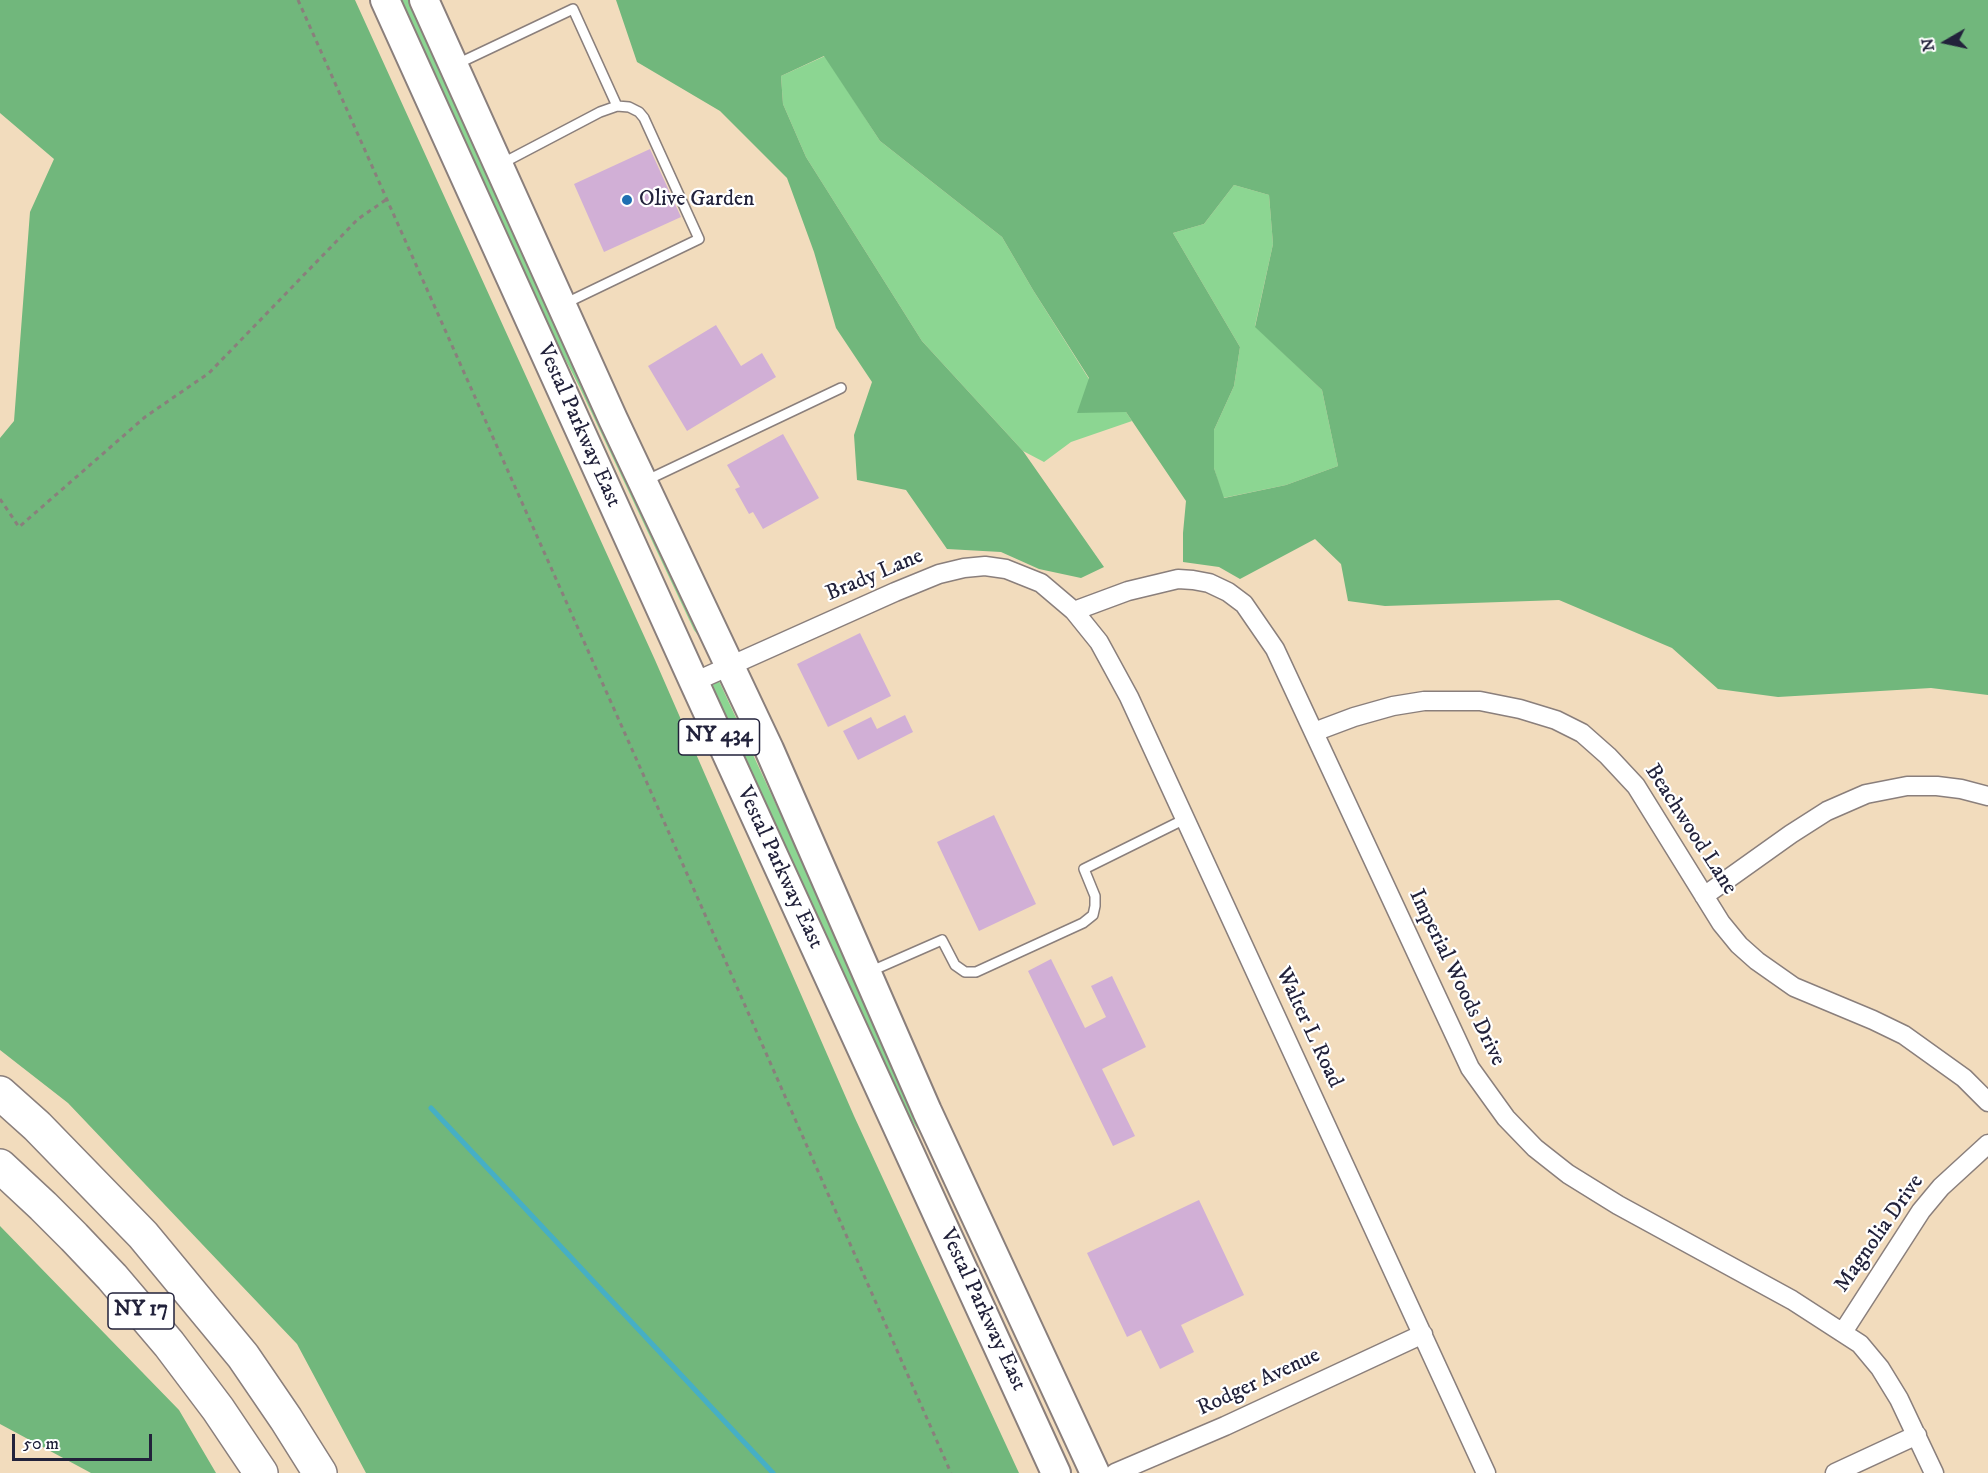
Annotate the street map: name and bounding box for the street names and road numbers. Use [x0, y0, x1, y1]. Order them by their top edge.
street label: Vestal Parkway East [530, 340, 626, 512]
street label: Brady Lane [822, 544, 928, 608]
road number: NY 434 [678, 719, 760, 755]
street label: Beachwood Lane [1638, 760, 1742, 900]
street label: Vestal Parkway East [730, 783, 828, 953]
street label: Imperial Woods Drive [1402, 886, 1510, 1070]
street label: Walter L Road [1269, 964, 1347, 1092]
street label: Magnolia Drive [1830, 1170, 1930, 1298]
street label: Vestal Parkway East [933, 1225, 1031, 1395]
road number: NY 17 [108, 1293, 174, 1329]
street label: Rodger Avenue [1193, 1343, 1325, 1423]

